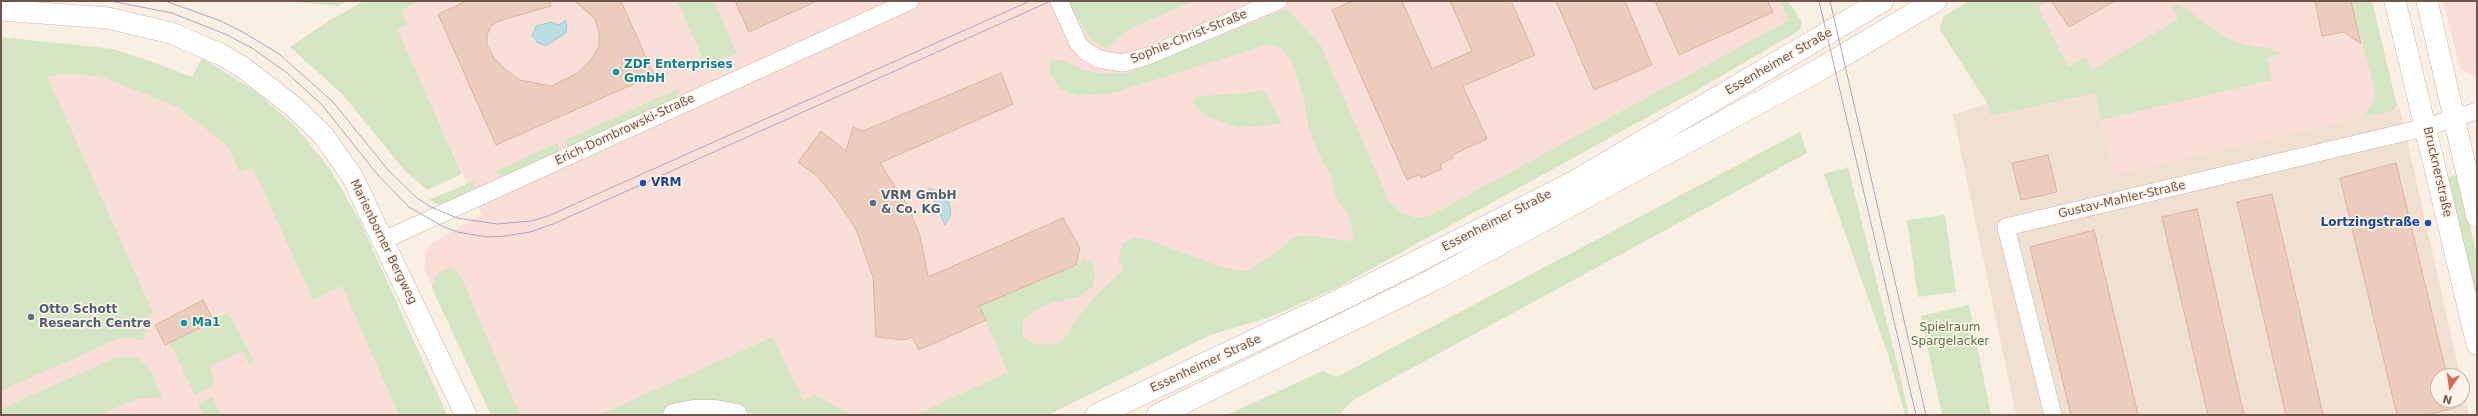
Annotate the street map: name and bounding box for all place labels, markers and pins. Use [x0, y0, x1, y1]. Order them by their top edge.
place label: ZDF Enterprises GmbH [624, 58, 733, 86]
marker: ZDF Enterprises GmbH [611, 67, 621, 77]
place label: VRM [651, 176, 681, 190]
marker: VRM [638, 178, 648, 188]
place label: VRM GmbH & Co. KG [881, 189, 957, 217]
marker: VRM GmbH & Co. KG [868, 198, 878, 208]
place label: Lortzingstraße [2321, 216, 2420, 230]
marker: Lortzingstraße [2423, 218, 2433, 228]
place label: Otto Schott Research Centre [39, 303, 151, 331]
marker: Otto Schott Research Centre [26, 312, 36, 322]
place label: Ma1 [192, 316, 220, 330]
marker: Ma1 [179, 318, 189, 328]

